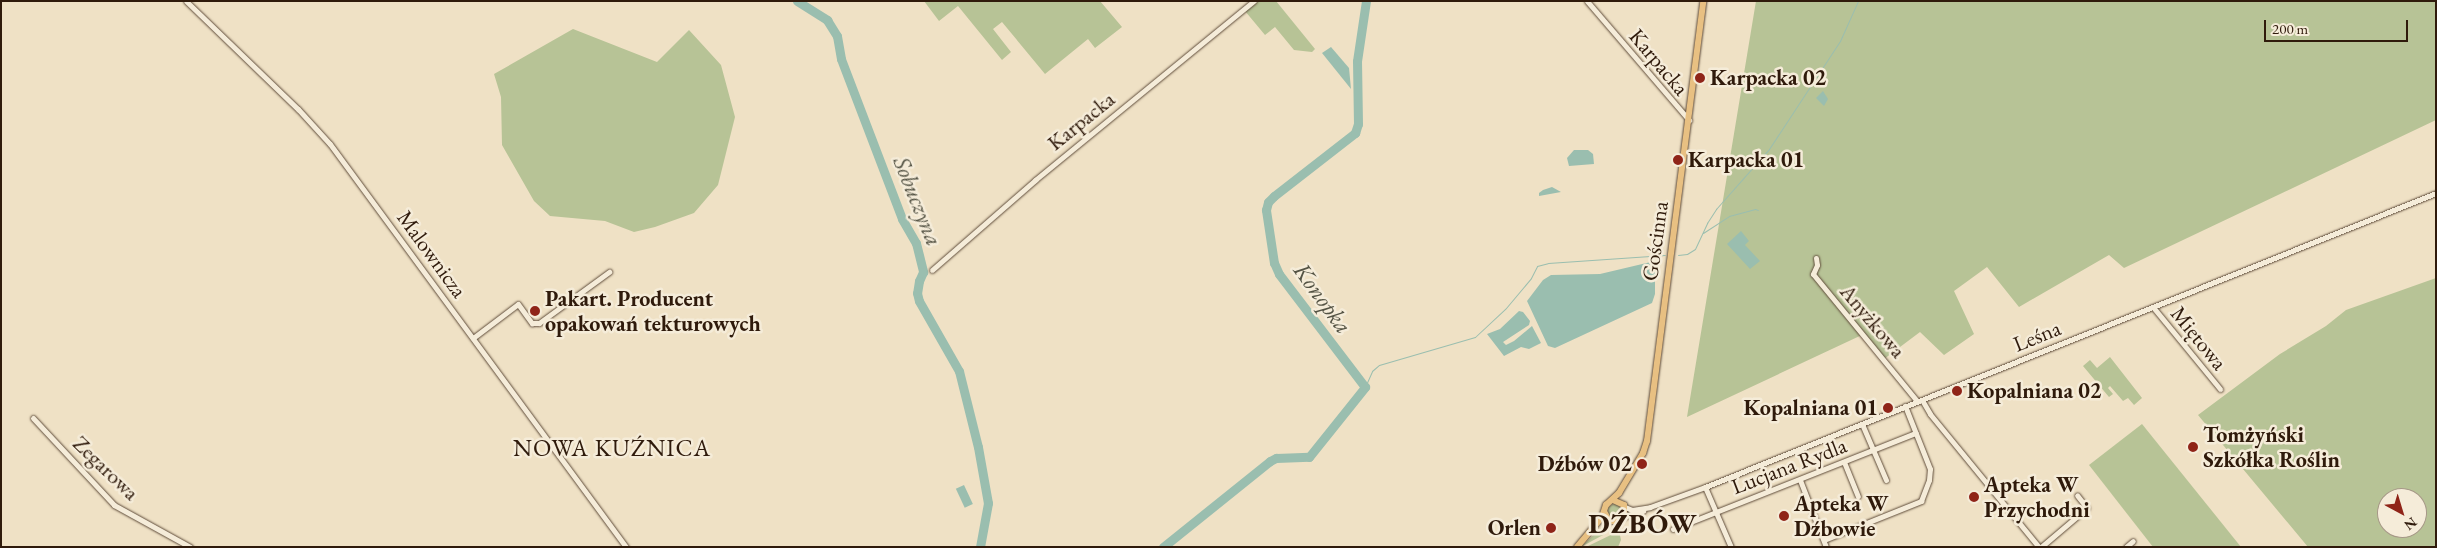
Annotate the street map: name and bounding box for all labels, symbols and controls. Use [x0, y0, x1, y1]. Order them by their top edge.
scale bar [2267, 10, 2411, 42]
text: 200 m [2272, 19, 2308, 38]
street label: Karpacka [1624, 23, 1694, 101]
place label: Karpacka 02 [1710, 65, 1826, 91]
marker: Karpacka 02 [1694, 72, 1706, 84]
street label: Karpacka [1042, 86, 1120, 156]
place label: Karpacka 01 [1688, 147, 1804, 173]
water label: Sobuczyna [887, 152, 949, 250]
marker: Karpacka 01 [1672, 154, 1684, 166]
street label: Gościnna [1636, 199, 1674, 283]
street label: Malownicza [391, 205, 473, 303]
water label: Konopka [1288, 257, 1358, 339]
street label: Anyżkowa [1835, 279, 1911, 363]
place label: Pakart. Producent opakowań tekturowych [545, 285, 761, 336]
street label: Miętowa [2165, 301, 2233, 375]
marker: Pakart. Producent opakowań tekturowych [529, 305, 541, 317]
street label: Leśna [2009, 315, 2065, 357]
place label: Kopalniana 02 [1967, 378, 2102, 404]
marker: Kopalniana 02 [1951, 385, 1963, 397]
place label: Kopalniana 01 [1743, 395, 1878, 421]
marker: Kopalniana 01 [1882, 402, 1894, 414]
place label: Tomżyński Szkółka Roślin [2203, 421, 2340, 472]
street label: Zegarowa [67, 430, 145, 506]
street label: Lucjana Rydla [1728, 432, 1850, 500]
district label: NOWA KUŹNICA [511, 434, 713, 462]
marker: Tomżyński Szkółka Roślin [2187, 441, 2199, 453]
place label: Dźbów 02 [1538, 451, 1632, 477]
marker: Dźbów 02 [1636, 458, 1648, 470]
place label: Apteka W Przychodni [1984, 471, 2090, 522]
north arrow [2377, 488, 2427, 538]
place label: Apteka W Dźbowie [1794, 490, 1889, 542]
marker: Apteka W Przychodni [1968, 491, 1980, 503]
district label: DŹBÓW [1588, 506, 1698, 540]
marker: Apteka W Dźbowie [1778, 510, 1790, 522]
text: N [2401, 513, 2421, 534]
place label: Orlen [1488, 515, 1541, 541]
marker: Orlen [1545, 522, 1557, 534]

